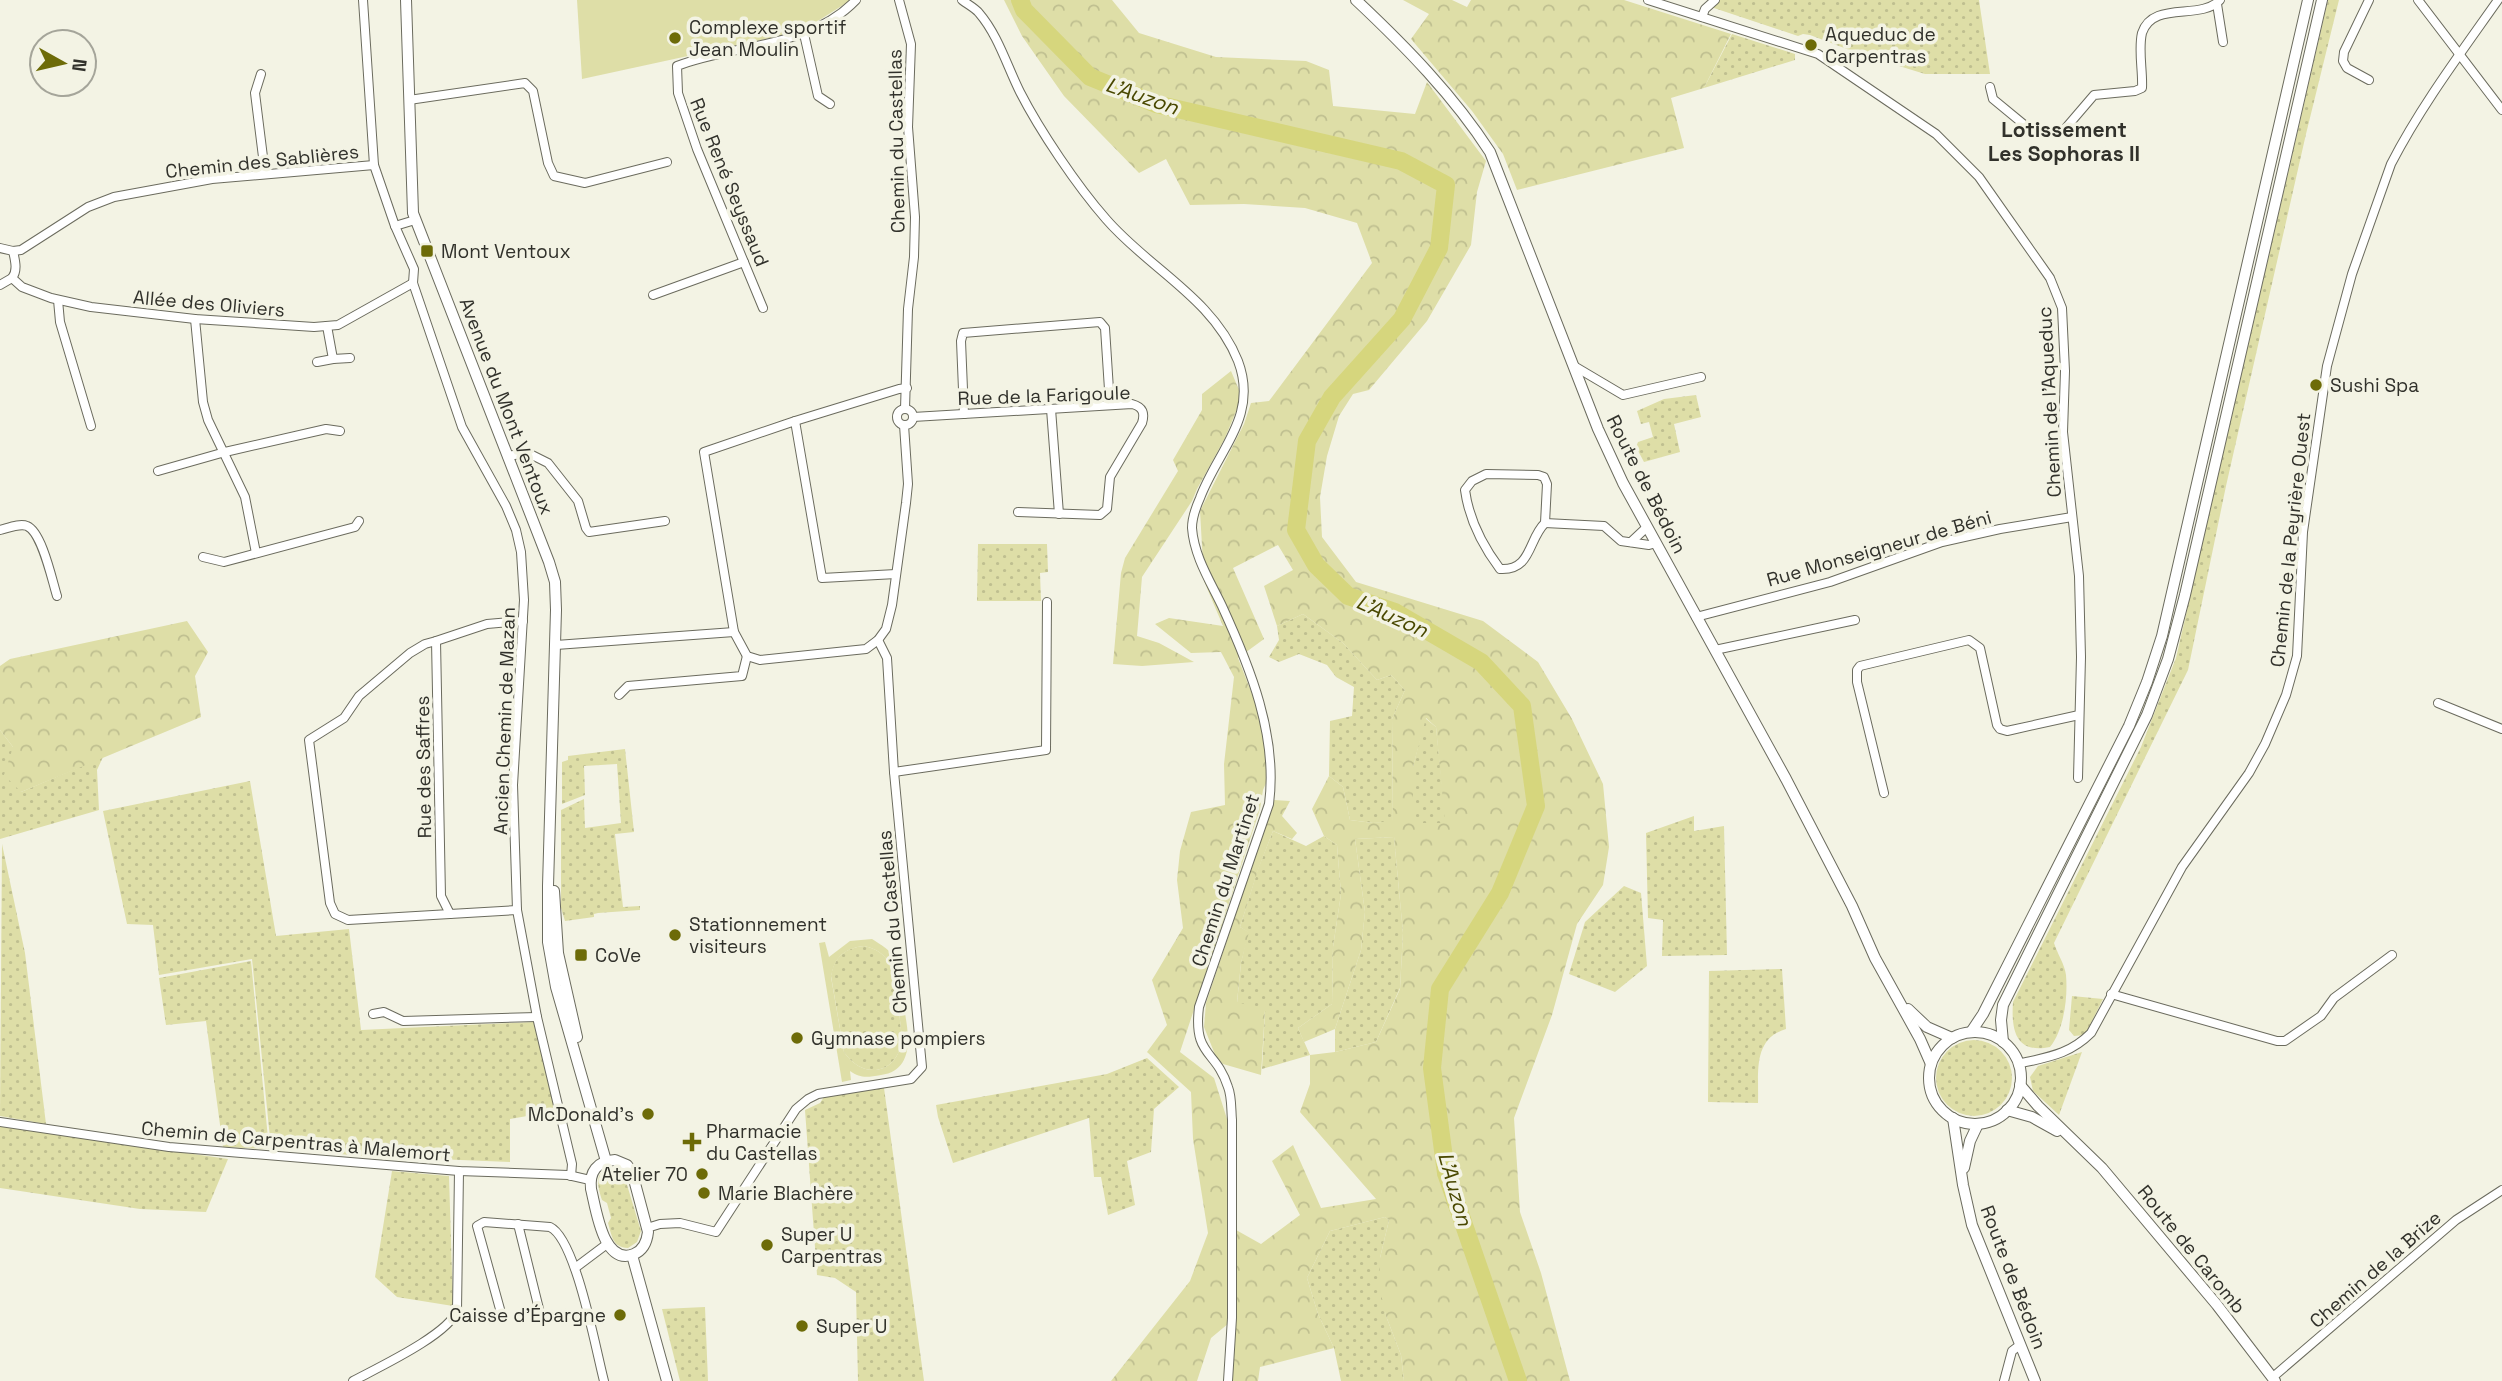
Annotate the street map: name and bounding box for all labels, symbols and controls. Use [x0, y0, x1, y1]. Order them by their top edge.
place label: Complexe sportif Jean Moulin [689, 15, 847, 62]
place label: Aqueduc de Carpentras [1825, 22, 1936, 69]
north arrow [28, 28, 98, 98]
marker: Complexe sportif Jean Moulin [667, 30, 683, 46]
marker: Aqueduc de Carpentras [1803, 37, 1819, 53]
street label: Chemin du Castellas [882, 49, 911, 233]
text: N [66, 57, 93, 73]
water label: L'Auzon [1102, 71, 1183, 121]
street label: Rue René Seyssaud [684, 94, 775, 270]
district label: Lotissement Les Sophoras II [1988, 116, 2140, 167]
street label: Chemin des Sablières [164, 139, 360, 184]
place label: Mont Ventoux [441, 239, 571, 264]
marker: Mont Ventoux [419, 243, 435, 259]
street label: Allée des Oliviers [132, 284, 286, 323]
street label: Avenue du Mont Ventoux [454, 294, 559, 518]
street label: Chemin de l'Aqueduc [2032, 306, 2067, 498]
place label: Sushi Spa [2330, 373, 2419, 398]
marker: Sushi Spa [2308, 377, 2324, 393]
street label: Rue de la Farigoule [957, 380, 1131, 411]
street label: Route de Bédoin [1601, 411, 1692, 558]
street label: Chemin de la Peyrière Ouest [2265, 412, 2316, 668]
street label: Rue Monseigneur de Béni [1764, 504, 1994, 593]
water label: L'Auzon [1352, 588, 1433, 644]
street label: Ancien Chemin de Mazan [488, 607, 521, 835]
street label: Rue des Saffres [410, 695, 437, 839]
street label: Chemin du Martinet [1186, 790, 1265, 970]
street label: Chemin du Castellas [872, 829, 913, 1015]
place label: Stationnement visiteurs [689, 912, 827, 959]
marker: Stationnement visiteurs [667, 927, 683, 943]
place label: CoVe [595, 943, 641, 968]
marker: CoVe [573, 947, 589, 963]
place label: Gymnase pompiers [811, 1026, 986, 1051]
marker: Gymnase pompiers [789, 1030, 805, 1046]
place label: McDonald's [528, 1102, 634, 1127]
marker: McDonald's [640, 1106, 656, 1122]
street label: Chemin de Carpentras à Malemort [140, 1116, 452, 1167]
place label: Pharmacie du Castellas [706, 1119, 817, 1166]
marker: Pharmacie du Castellas [684, 1134, 700, 1150]
water label: L'Auzon [1432, 1149, 1479, 1230]
place label: Atelier 70 [601, 1162, 688, 1187]
marker: Atelier 70 [694, 1166, 710, 1182]
street label: Route de Caromb [2132, 1180, 2251, 1319]
place label: Marie Blachère [718, 1181, 854, 1206]
marker: Marie Blachère [696, 1185, 712, 1201]
street label: Route de Bédoin [1975, 1202, 2053, 1353]
street label: Chemin de la Brize [2304, 1205, 2446, 1333]
place label: Super U Carpentras [781, 1222, 883, 1269]
marker: Super U Carpentras [759, 1237, 775, 1253]
place label: Caisse d'Épargne [449, 1303, 606, 1328]
marker: Caisse d'Épargne [612, 1307, 628, 1323]
place label: Super U [816, 1314, 887, 1339]
marker: Super U [794, 1318, 810, 1334]

